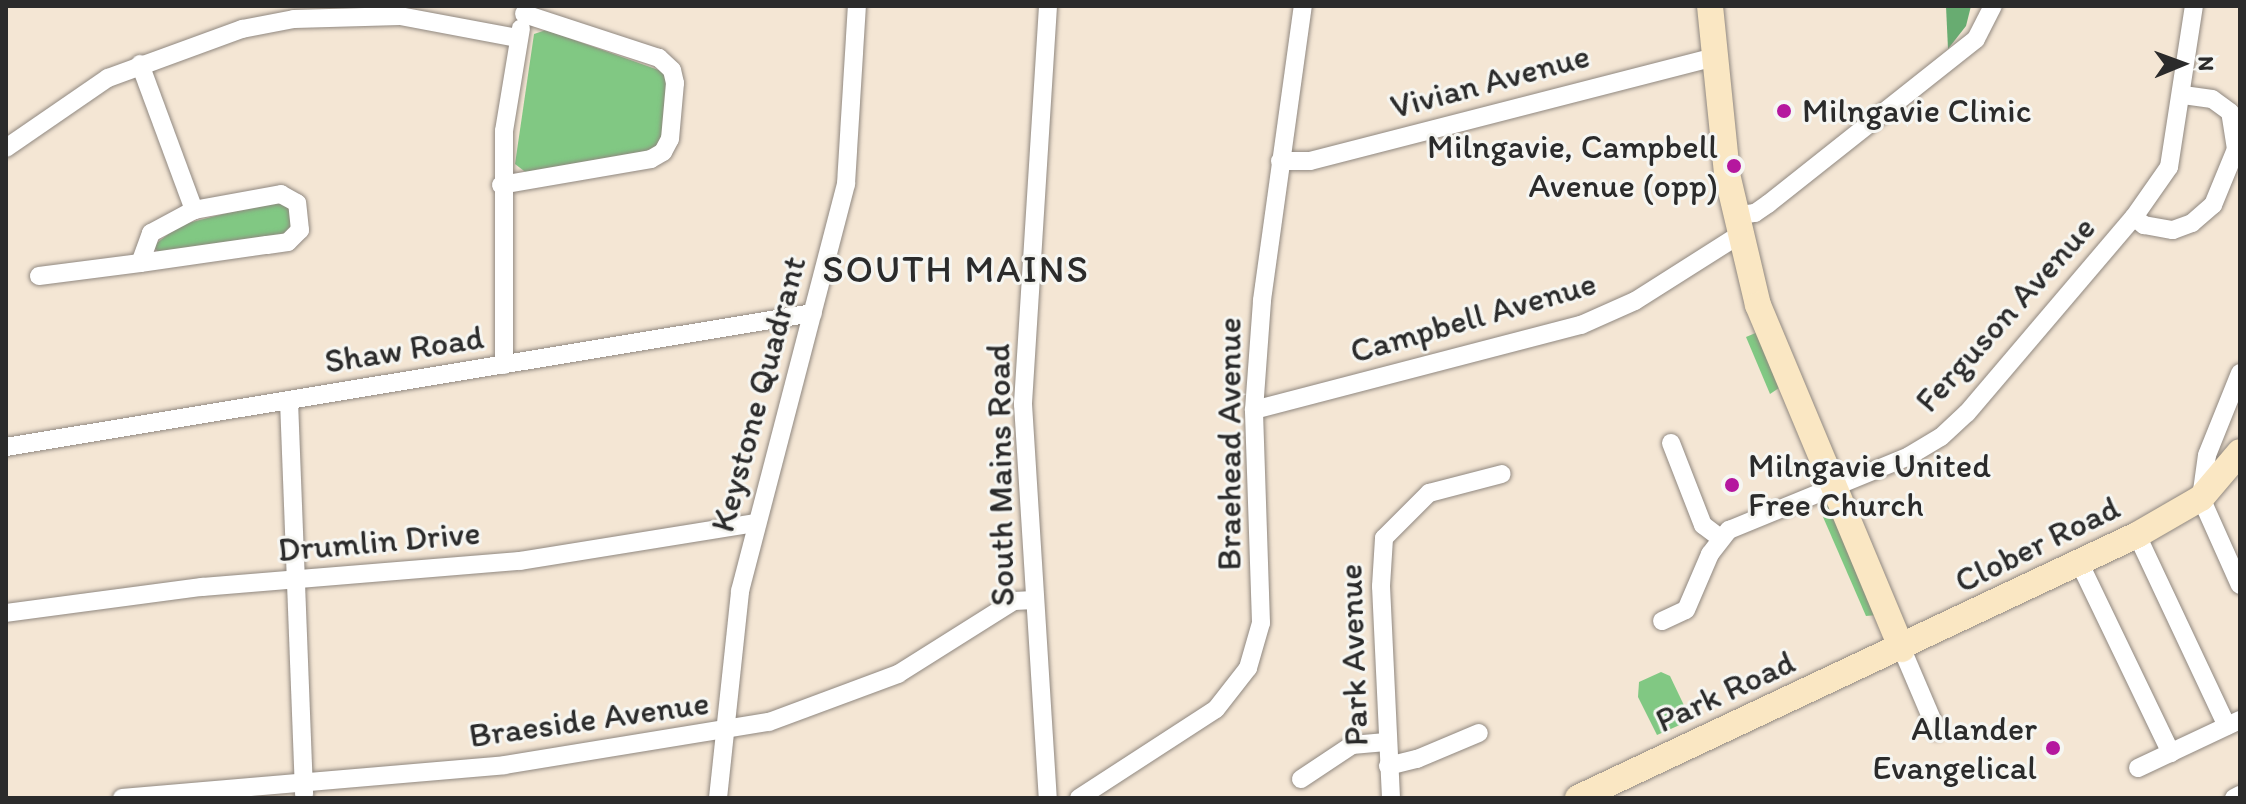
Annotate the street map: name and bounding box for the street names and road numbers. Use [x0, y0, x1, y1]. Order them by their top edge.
street label: Vivian Avenue [1387, 35, 1593, 127]
street label: Ferguson Avenue [1907, 208, 2103, 420]
street label: Keystone Quadrant [702, 252, 814, 536]
street label: Campbell Avenue [1346, 263, 1600, 371]
street label: Shaw Road [322, 316, 486, 382]
street label: Braehead Avenue [1209, 317, 1249, 571]
street label: South Mains Road [977, 344, 1023, 606]
street label: Clober Road [1948, 487, 2126, 601]
street label: Drumlin Drive [276, 512, 482, 570]
street label: Park Avenue [1329, 564, 1377, 746]
street label: Park Road [1649, 641, 1801, 741]
street label: Braeside Avenue [466, 682, 712, 756]

